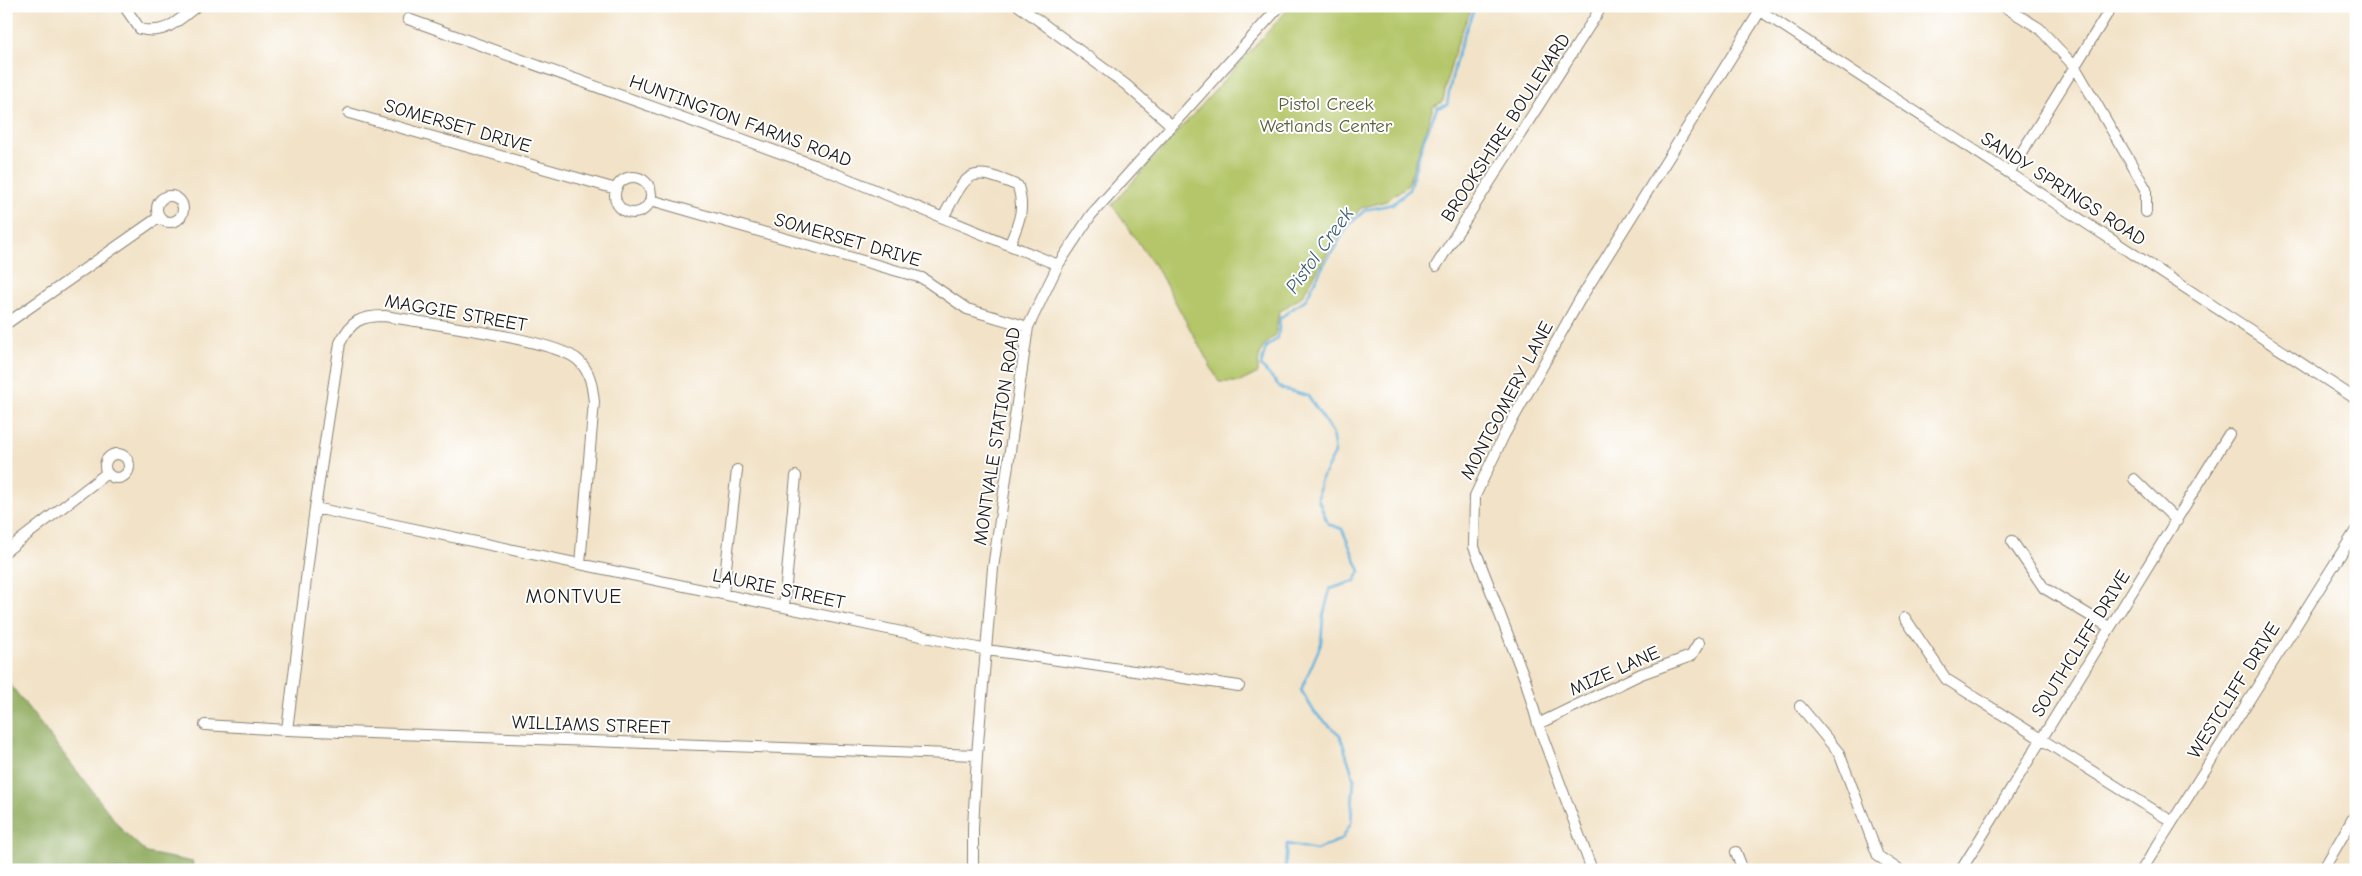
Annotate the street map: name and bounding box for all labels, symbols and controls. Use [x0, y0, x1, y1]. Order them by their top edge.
street label: BROOKSHIRE BOULEVARD [1437, 29, 1575, 226]
street label: HUNTINGTON FARMS ROAD [626, 70, 855, 172]
park label: Pistol Creek Wetlands Center [1260, 93, 1393, 137]
street label: SOMERSET DRIVE [382, 94, 534, 157]
street label: SANDY SPRINGS ROAD [1977, 127, 2150, 250]
water label: Pistol Creek [1280, 202, 1359, 298]
street label: SOMERSET DRIVE [772, 208, 924, 271]
street label: MAGGIE STREET [383, 290, 529, 336]
street label: MONTGOMERY LANE [1456, 318, 1558, 483]
street label: MONTVALE STATION ROAD [969, 325, 1025, 547]
street label: LAURIE STREET [711, 564, 847, 614]
street label: SOUTHCLIFF DRIVE [2027, 566, 2135, 721]
district label: MONTVUE [526, 585, 622, 608]
street label: WESTCLIFF DRIVE [2183, 618, 2285, 763]
street label: MIZE LANE [1566, 641, 1663, 701]
street label: WILLIAMS STREET [511, 711, 671, 739]

